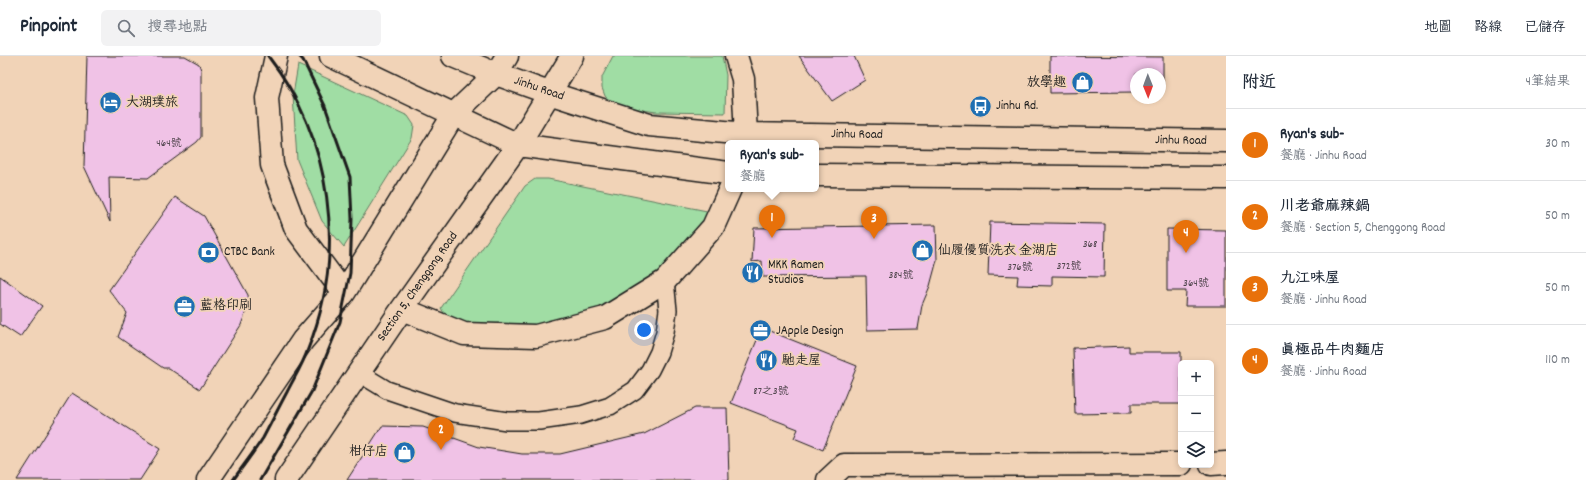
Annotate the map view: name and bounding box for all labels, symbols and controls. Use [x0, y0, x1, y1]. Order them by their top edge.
search box [101, 10, 381, 46]
text: Pinpoint [20, 14, 77, 41]
icon: search [115, 17, 137, 39]
text: 搜尋地點 [147, 17, 207, 39]
text: 地圖 [1424, 18, 1452, 38]
text: 路線 [1474, 18, 1502, 38]
text: 已儲存 [1524, 18, 1566, 38]
north arrow [1130, 68, 1166, 104]
shop icon: 放學趣 [1069, 70, 1095, 96]
street label: Jinhu Road [511, 72, 567, 106]
text: 附近 [1242, 72, 1276, 96]
text: 4筆結果 [1526, 73, 1570, 92]
place label: 放學趣 [1027, 74, 1066, 93]
hotel icon: 大湖璞旅 [97, 90, 123, 116]
bus stop icon: Jinhu Rd. [967, 93, 993, 119]
place label: 大湖璞旅 [126, 94, 178, 113]
place label: Jinhu Rd. [996, 97, 1038, 116]
text: Ryan's sub- [1280, 124, 1344, 146]
street label: Jinhu Road [831, 125, 883, 145]
street label: Jinhu Road [1155, 131, 1207, 151]
text: 1 [1254, 135, 1256, 154]
text: 30 m [1545, 135, 1570, 154]
house number: 464號 [156, 136, 182, 152]
popup [725, 140, 819, 192]
text: Ryan's sub- [740, 145, 804, 167]
text: 餐廳 · Jinhu Road [1280, 147, 1367, 166]
text: 餐廳 [740, 168, 766, 187]
text: 川老爺麻辣鍋 [1280, 196, 1370, 218]
pin: 1 [759, 205, 785, 238]
pin: 3 [861, 206, 887, 239]
text: 2 [1252, 207, 1258, 226]
text: 50 m [1545, 207, 1570, 226]
text: 餐廳 · Section 5, Chenggong Road [1280, 219, 1445, 238]
pin: 4 [1173, 220, 1199, 253]
street label: Section 5, Chenggong Road [373, 228, 463, 346]
house number: 368 [1083, 237, 1097, 253]
shop icon: 仙履優質洗衣 金湖店 [910, 238, 936, 264]
bank icon: CTBC Bank [195, 239, 221, 265]
place label: 仙履優質洗衣 金湖店 [938, 242, 1058, 261]
place label: CTBC Bank [224, 243, 275, 262]
place label: MKK Ramen Studios [768, 256, 824, 290]
restaurant icon: MKK Ramen Studios [740, 259, 766, 285]
house number: 372號 [1057, 259, 1081, 275]
house number: 376號 [1007, 260, 1033, 276]
house number: 384號 [889, 268, 913, 284]
text: 九江味屋 [1280, 268, 1340, 290]
house number: 364號 [1183, 276, 1209, 292]
text: 3 [1252, 279, 1258, 298]
text: 50 m [1545, 279, 1570, 298]
text: 餐廳 · Jinhu Road [1280, 291, 1367, 310]
office icon: 藍格印刷 [171, 293, 197, 319]
place label: 藍格印刷 [200, 297, 252, 316]
office icon: JApple Design [747, 318, 773, 344]
your location [634, 320, 654, 340]
place label: JApple Design [776, 322, 844, 341]
text: 真極品牛肉麵店 [1280, 340, 1385, 362]
restaurant icon: 馳走屋 [754, 348, 780, 374]
text: 4 [1252, 351, 1258, 370]
text: 110 m [1545, 351, 1570, 370]
place label: 馳走屋 [782, 352, 821, 371]
map controls [1178, 360, 1214, 468]
button: + [1178, 360, 1214, 396]
text: 餐廳 · Jinhu Road [1280, 363, 1367, 382]
house number: 87之3號 [753, 384, 789, 400]
button: − [1178, 396, 1214, 432]
pin: 2 [428, 417, 454, 450]
button: layers [1178, 432, 1214, 468]
shop icon: 柑仔店 [391, 439, 417, 465]
place label: 柑仔店 [349, 443, 388, 462]

